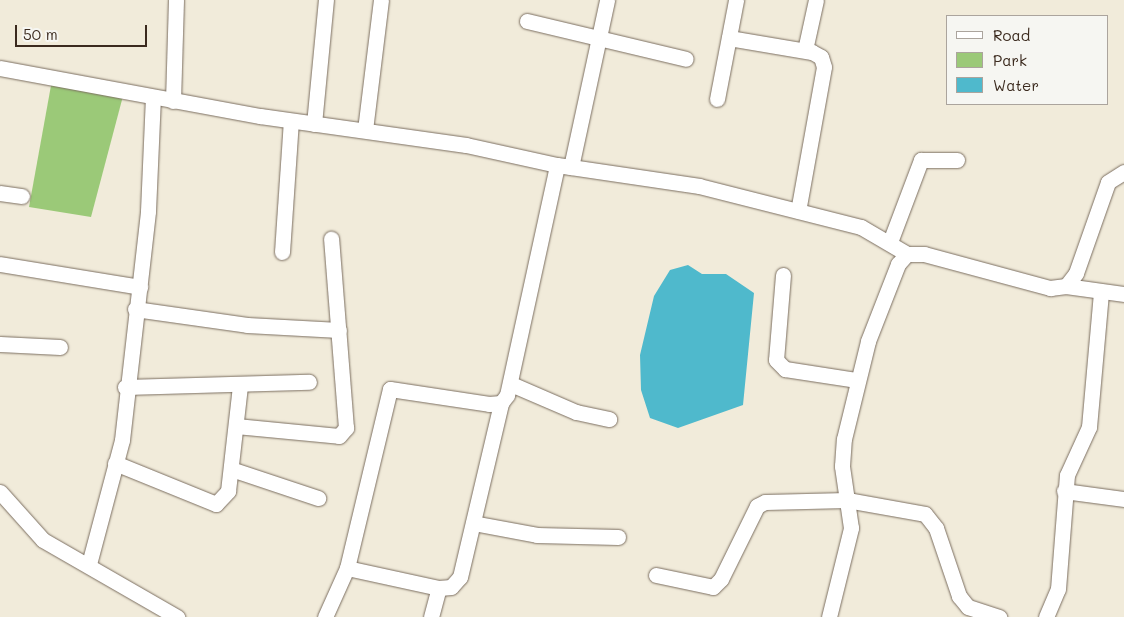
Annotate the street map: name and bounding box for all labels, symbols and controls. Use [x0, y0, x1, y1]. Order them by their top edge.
scale bar [18, 15, 150, 47]
legend [946, 15, 1109, 105]
text: 50 m [23, 24, 58, 44]
text: Road [993, 25, 1030, 45]
text: Park [993, 50, 1027, 70]
text: Water [993, 75, 1039, 95]

